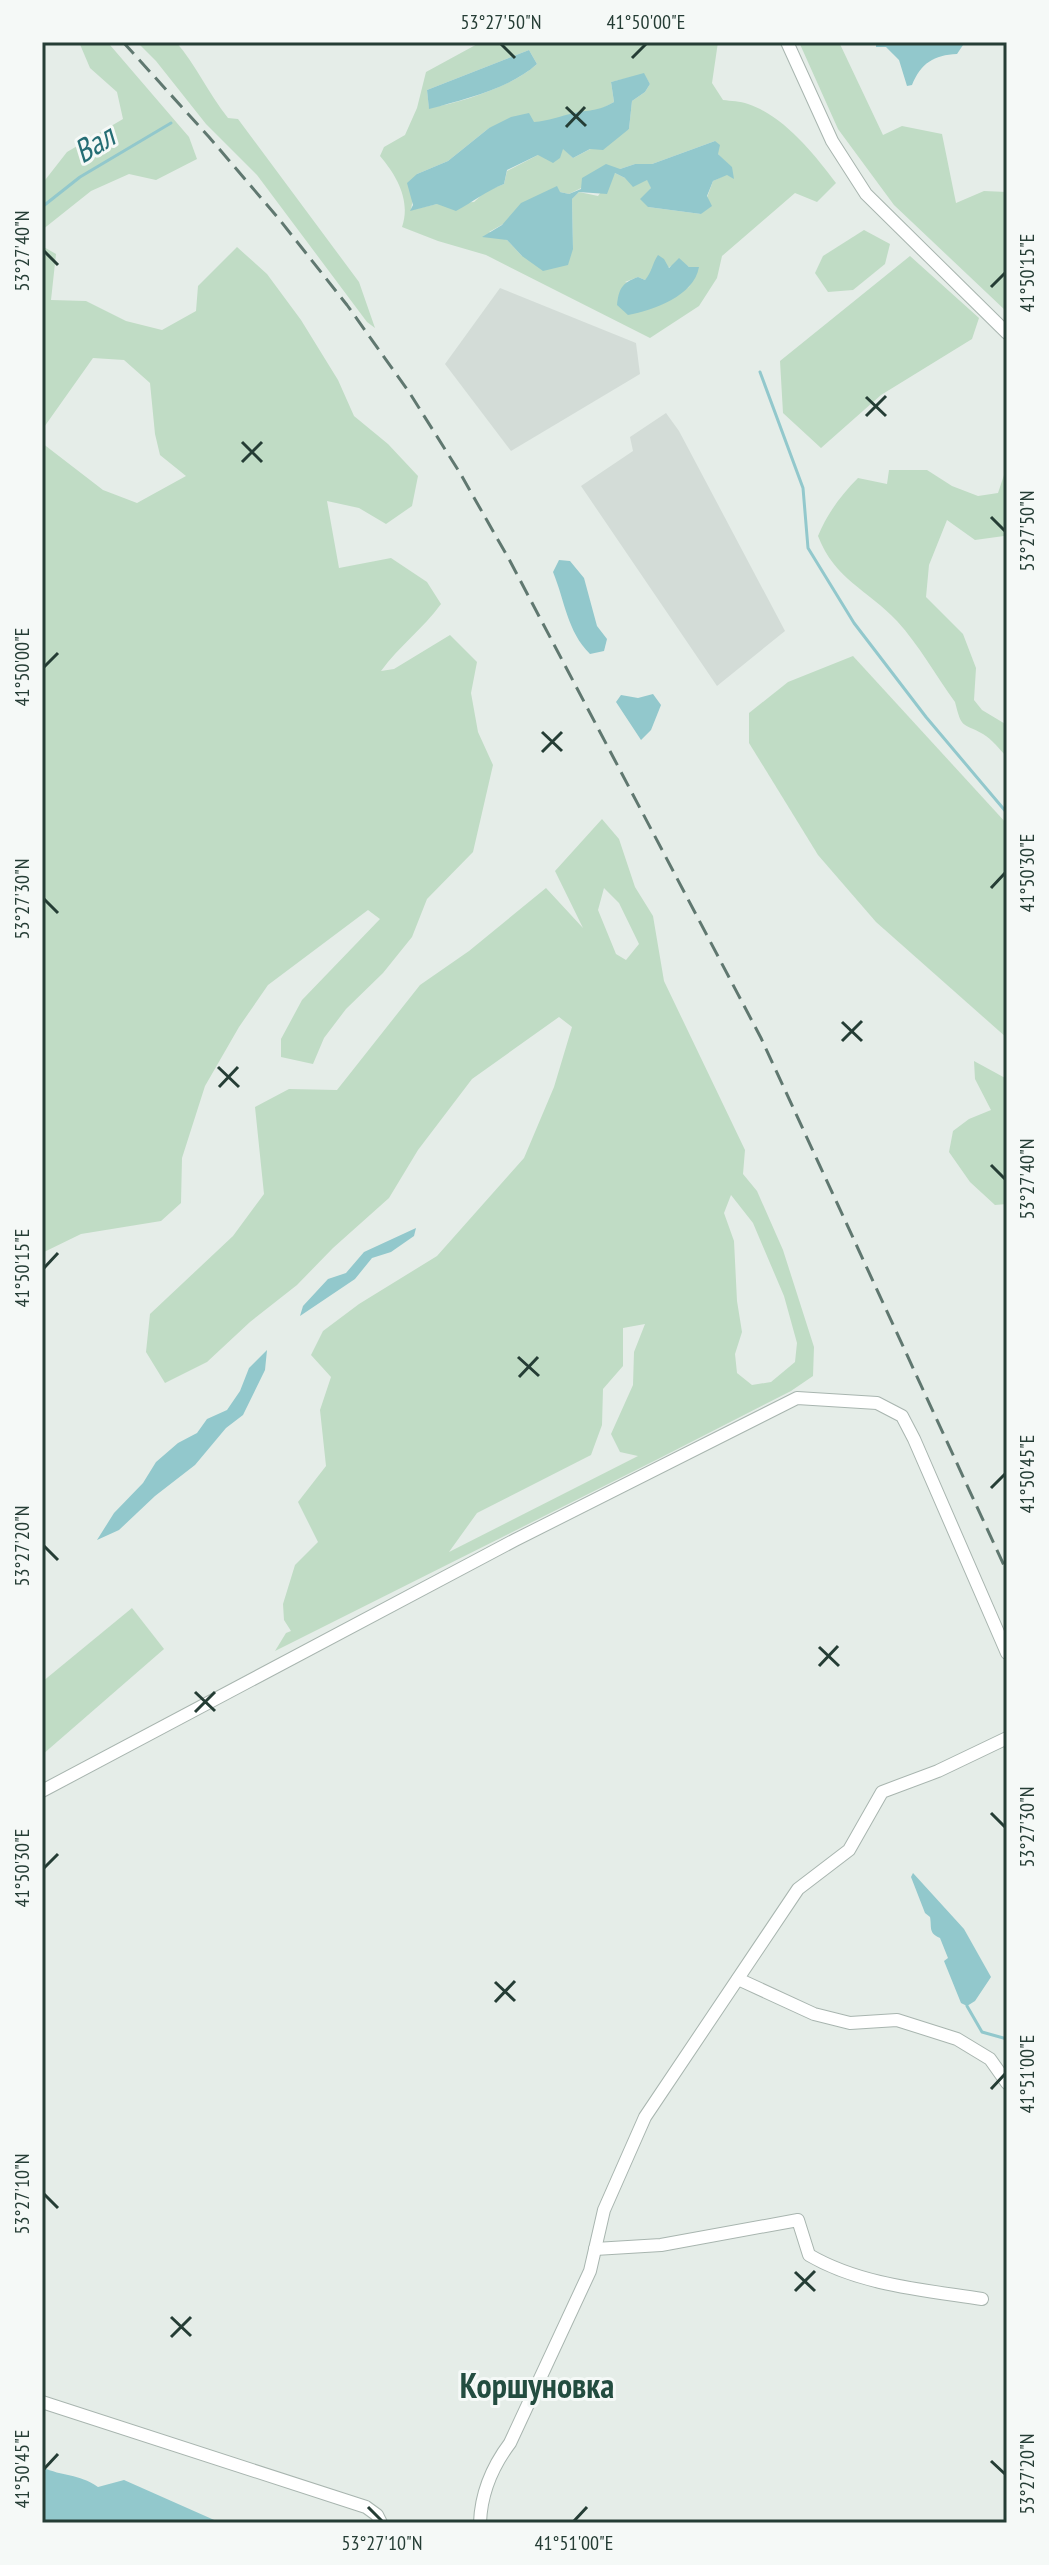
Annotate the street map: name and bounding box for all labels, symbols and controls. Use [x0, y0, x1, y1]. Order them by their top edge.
text: 53°27'50"N [461, 9, 541, 35]
text: 41°50'00"E [607, 9, 685, 35]
water label: Вал [65, 113, 124, 172]
text: 53°27'40"N [9, 211, 35, 291]
text: 41°50'15"E [1014, 234, 1040, 312]
text: 53°27'50"N [1014, 491, 1040, 571]
text: 41°50'00"E [9, 628, 35, 706]
text: 41°50'30"E [1014, 834, 1040, 912]
text: 53°27'30"N [9, 859, 35, 939]
text: 53°27'40"N [1014, 1139, 1040, 1219]
text: 41°50'15"E [9, 1229, 35, 1307]
text: 41°50'45"E [1014, 1435, 1040, 1513]
text: 53°27'20"N [9, 1506, 35, 1586]
text: 53°27'30"N [1014, 1787, 1040, 1867]
text: 41°50'30"E [9, 1829, 35, 1907]
text: 41°51'00"E [1014, 2035, 1040, 2113]
text: 53°27'10"N [9, 2154, 35, 2234]
district label: Коршуновка [460, 2363, 614, 2407]
text: 41°50'45"E [9, 2430, 35, 2508]
text: 53°27'20"N [1014, 2434, 1040, 2514]
text: 53°27'10"N [342, 2530, 422, 2556]
text: 41°51'00"E [535, 2530, 613, 2556]

